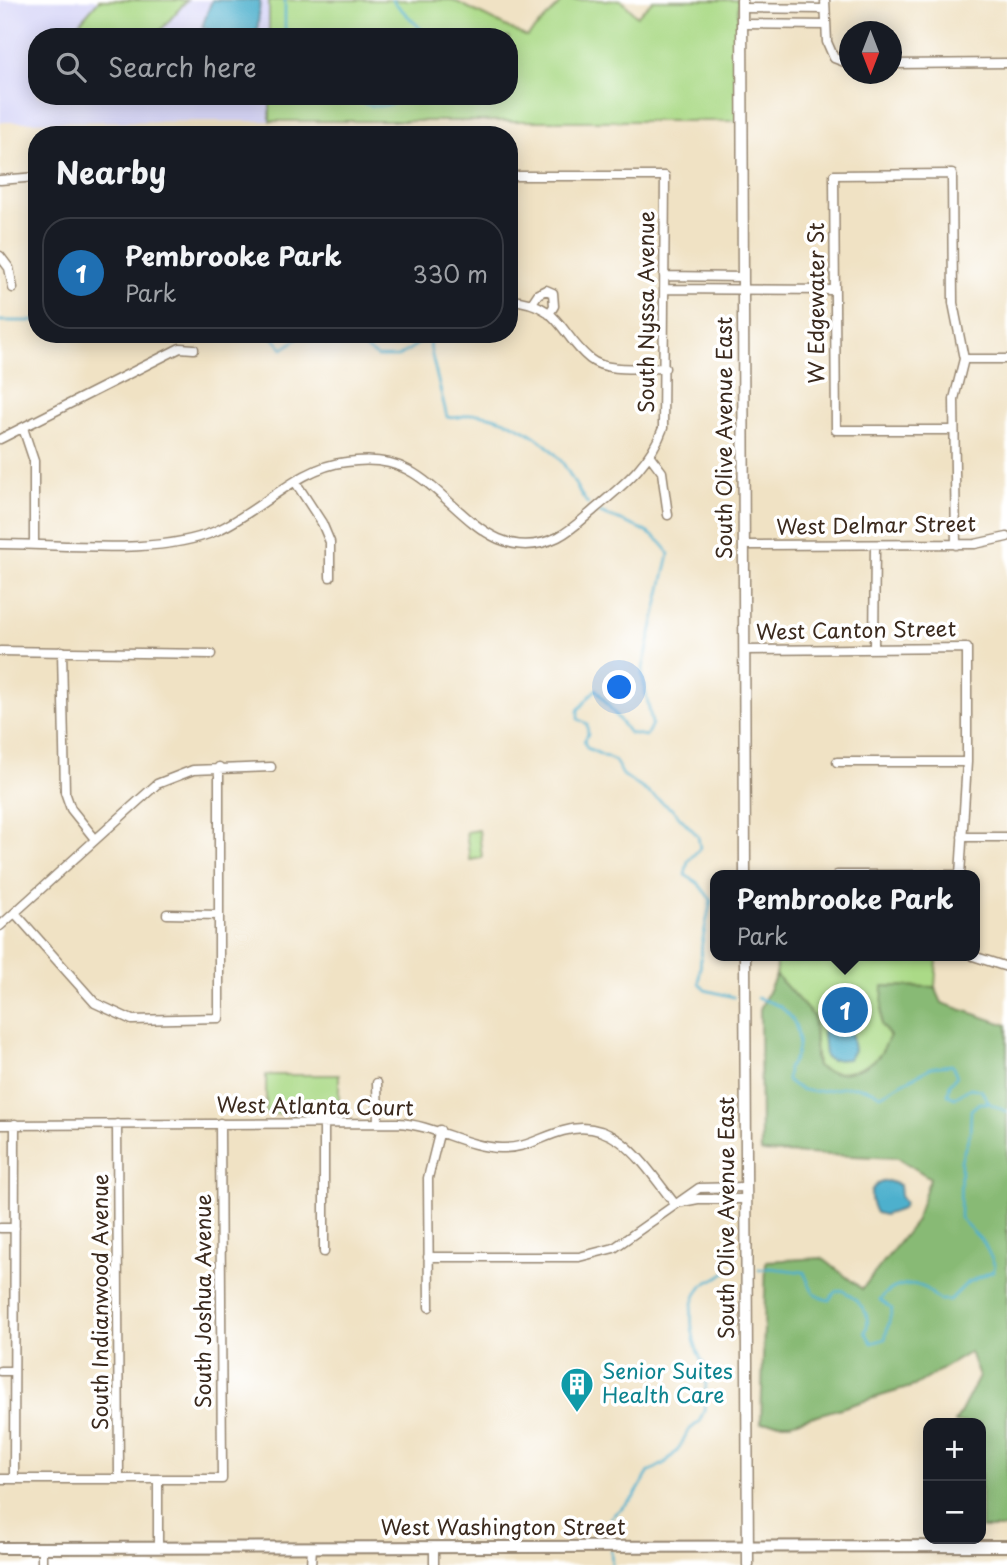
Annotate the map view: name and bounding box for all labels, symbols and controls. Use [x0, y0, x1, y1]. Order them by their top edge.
north arrow [839, 21, 902, 84]
search box [28, 28, 518, 105]
text: Search here [108, 47, 257, 86]
icon: search [52, 48, 90, 86]
text: Nearby [56, 149, 166, 194]
street label: South Nyssa Avenue [629, 211, 661, 413]
street label: W Edgewater St [799, 222, 831, 384]
text: Pembrooke Park [125, 236, 342, 275]
text: 1 [76, 256, 87, 291]
text: 330 m [412, 256, 488, 291]
text: Park [125, 275, 176, 310]
street label: South Olive Avenue East [707, 317, 739, 559]
street label: West Delmar Street [776, 506, 976, 542]
street label: West Canton Street [756, 611, 956, 647]
your location [602, 670, 636, 704]
popup [710, 870, 980, 961]
text: Pembrooke Park [737, 879, 953, 918]
text: Park [737, 918, 788, 953]
pin: 1 [822, 984, 868, 1036]
street label: West Atlanta Court [216, 1087, 414, 1123]
street label: South Olive Avenue East [709, 1097, 741, 1339]
street label: South Indianwood Avenue [83, 1174, 115, 1430]
street label: South Joshua Avenue [186, 1194, 218, 1408]
place label: Senior Suites Health Care [602, 1354, 733, 1410]
building icon: Senior Suites Health Care [558, 1365, 596, 1414]
map controls [923, 1418, 986, 1544]
button: + [923, 1418, 986, 1481]
button: − [923, 1481, 986, 1544]
street label: West Washington Street [380, 1510, 626, 1542]

